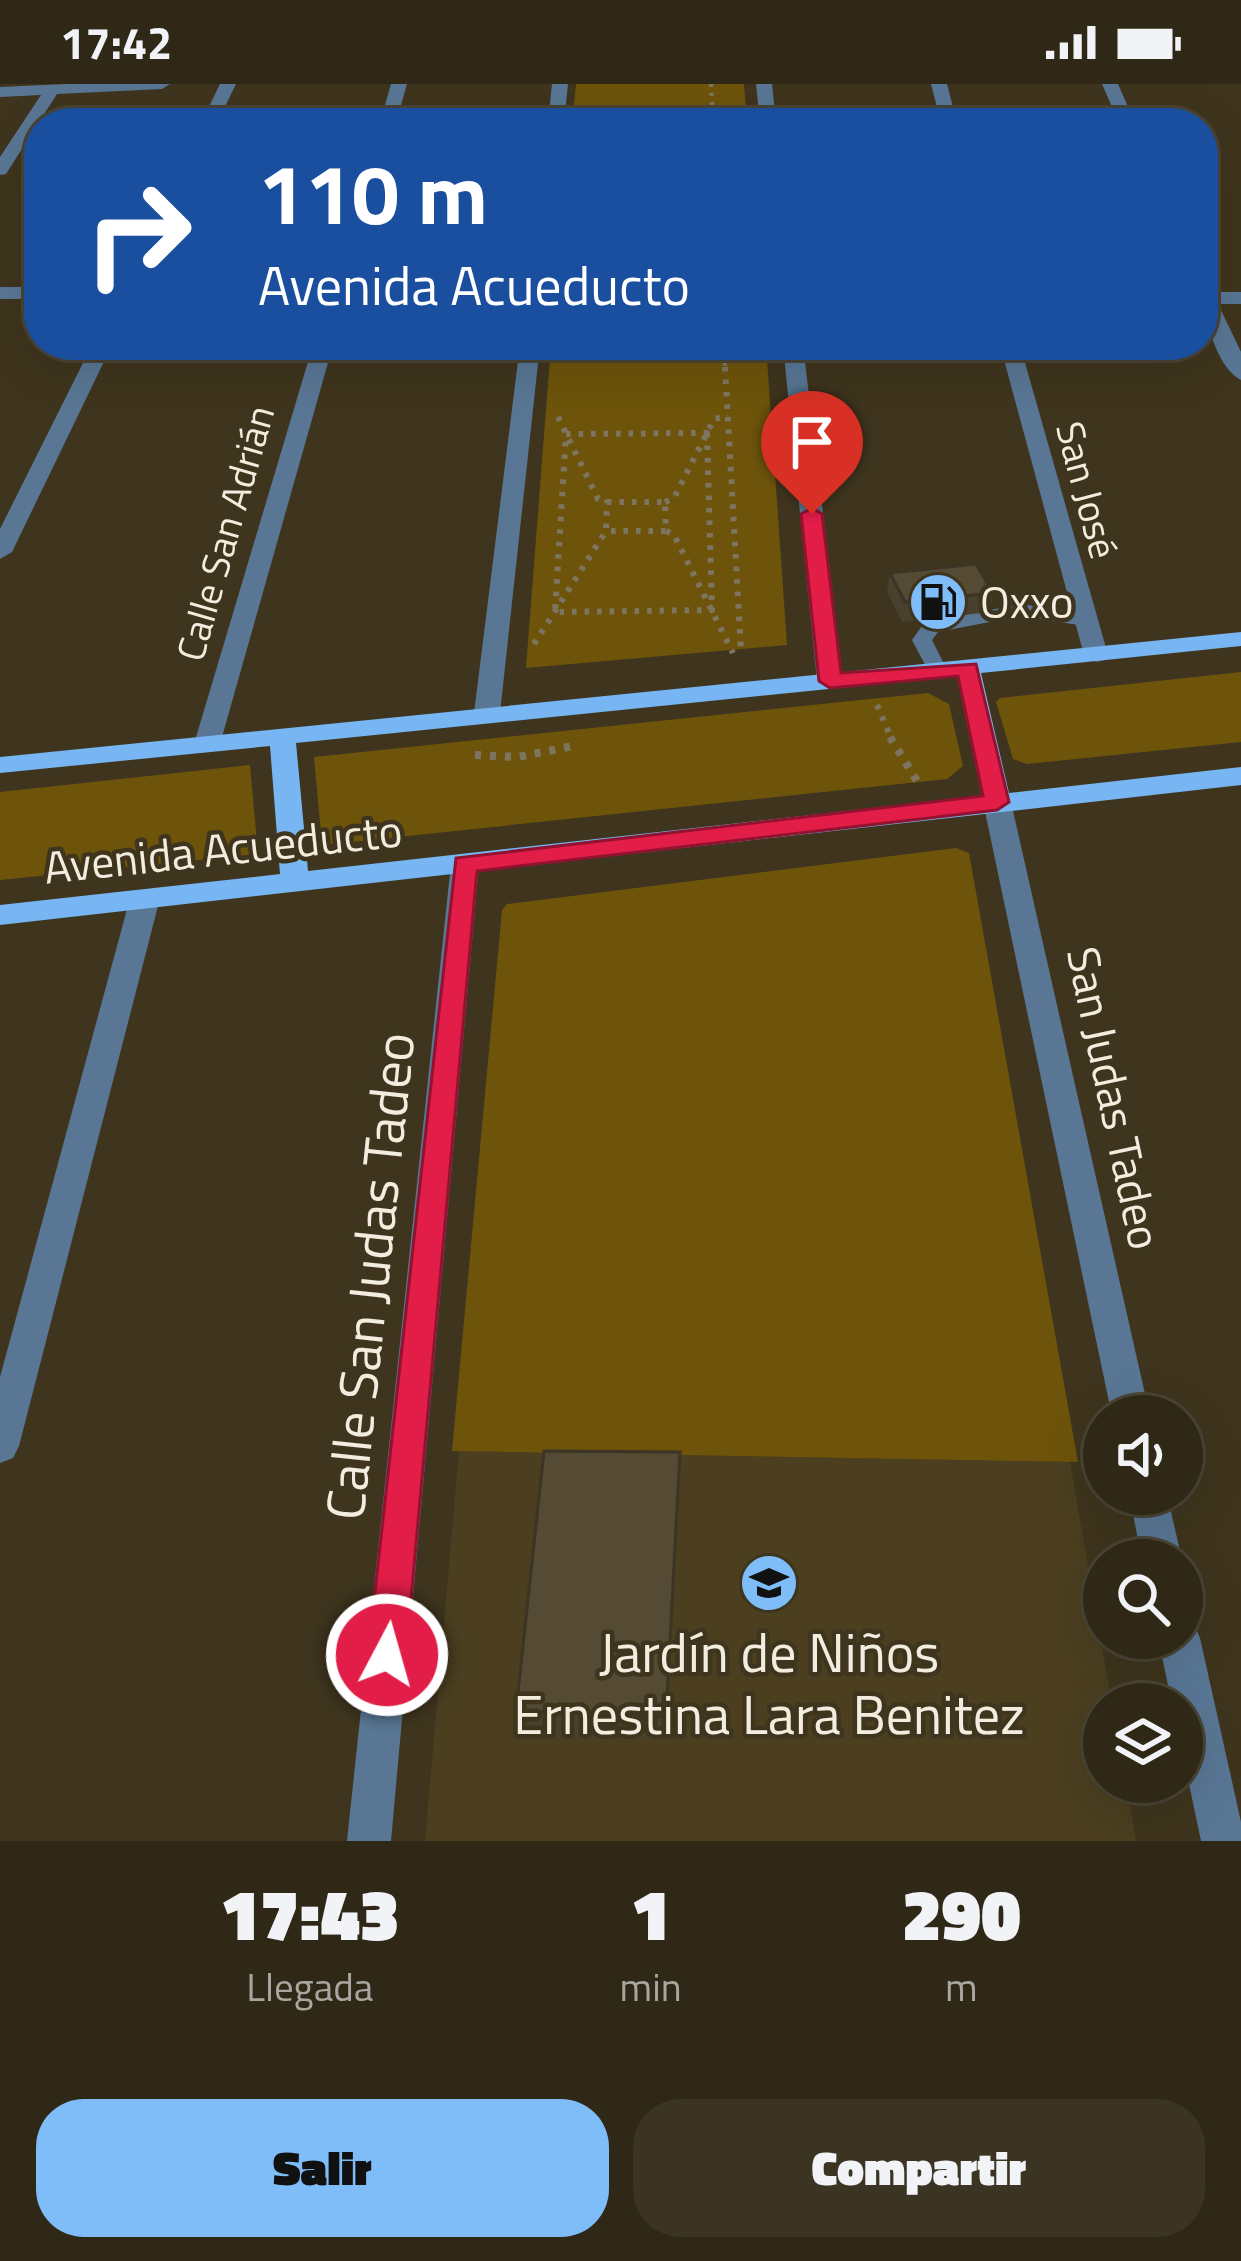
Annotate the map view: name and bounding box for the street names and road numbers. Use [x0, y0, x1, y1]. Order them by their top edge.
street label: Calle San Adrián [160, 398, 289, 668]
street label: San José [1041, 415, 1134, 565]
street label: Avenida Acueducto [40, 795, 405, 901]
street label: San Judas Tadeo [1050, 940, 1180, 1255]
street label: Calle San Judas Tadeo [303, 1028, 435, 1524]

